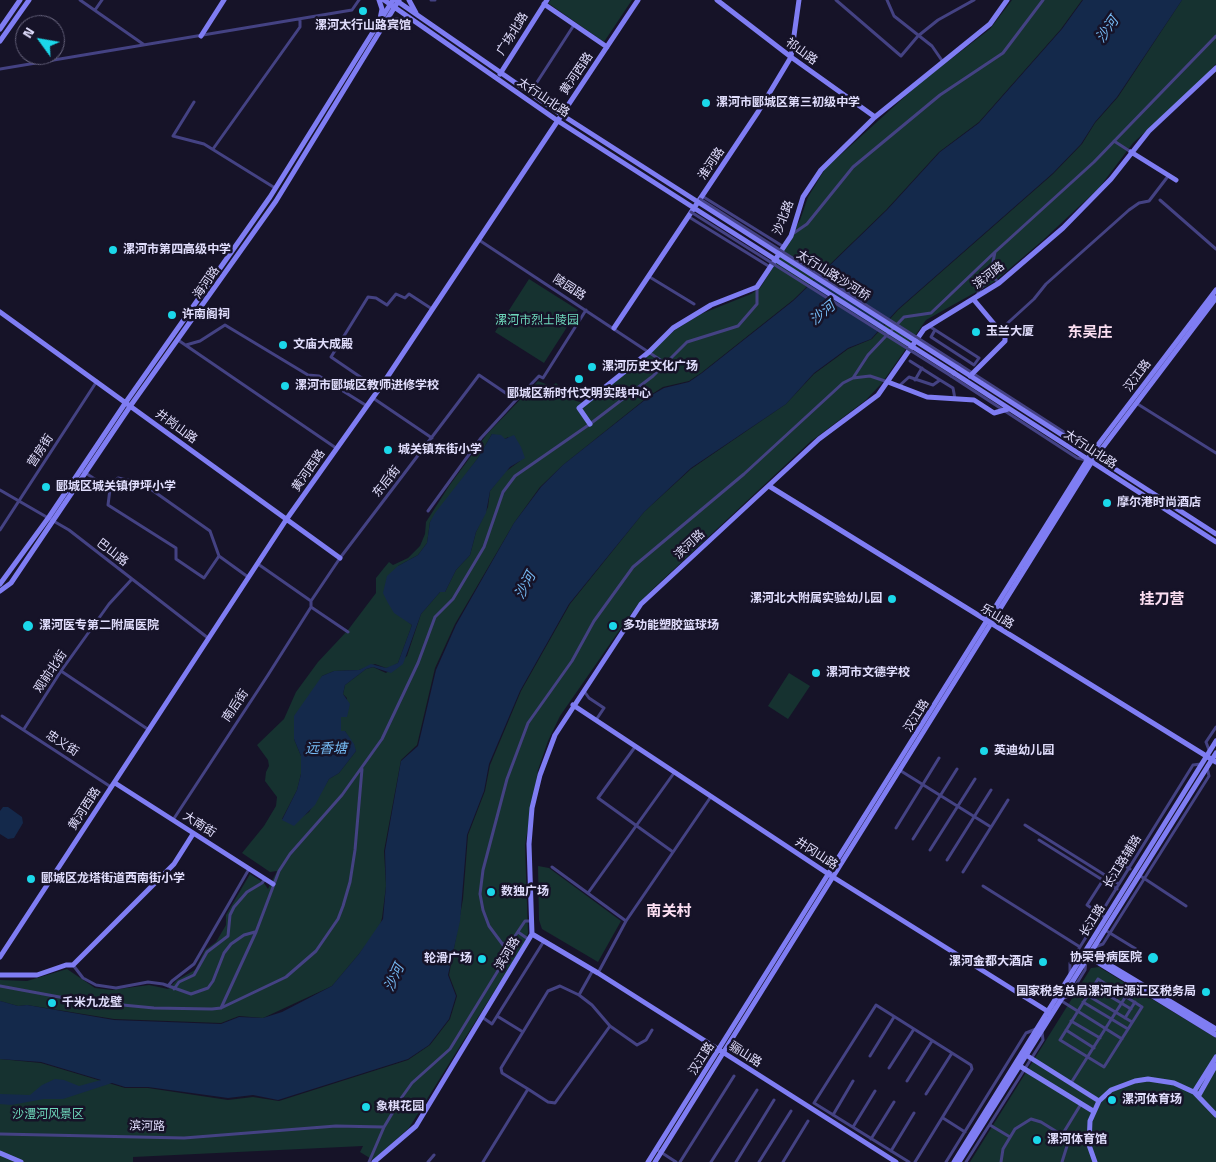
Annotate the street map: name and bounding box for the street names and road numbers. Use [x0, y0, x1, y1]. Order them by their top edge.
street label: 广场北路 [494, 10, 532, 58]
street label: 祁山路 [782, 36, 820, 68]
street label: 黄河西路 [558, 50, 596, 98]
street label: 太行山北路 [514, 75, 572, 121]
street label: 淮河路 [696, 145, 728, 183]
street label: 沙北路 [771, 199, 797, 237]
street label: 太行山路沙河桥 [794, 248, 872, 304]
street label: 滨河路 [970, 259, 1008, 293]
street label: 海河路 [191, 264, 223, 302]
street label: 陵园路 [550, 272, 588, 304]
street label: 汉江路 [1121, 357, 1155, 395]
street label: 井岗山路 [152, 407, 200, 447]
street label: 太行山北路 [1061, 428, 1119, 472]
street label: 营房街 [25, 432, 57, 470]
street label: 黄河西路 [289, 447, 329, 495]
street label: 东后街 [370, 463, 404, 501]
street label: 滨河路 [672, 527, 708, 563]
street label: 巴山路 [93, 536, 131, 570]
street label: 乐山路 [978, 602, 1016, 632]
street label: 观前北街 [32, 648, 70, 696]
street label: 南后街 [220, 687, 252, 725]
street label: 汉江路 [901, 697, 933, 735]
street label: 忠义街 [43, 728, 81, 760]
street label: 黄河西路 [66, 785, 104, 833]
street label: 大南街 [180, 809, 218, 841]
street label: 长江路辅路 [1101, 833, 1145, 891]
street label: 井冈山路 [792, 835, 840, 873]
street label: 长江路 [1077, 902, 1109, 940]
street label: 滨河路 [493, 935, 523, 973]
street label: 骊山路 [726, 1039, 764, 1071]
street label: 汉江路 [686, 1040, 718, 1078]
street label: 滨河路 [129, 1119, 165, 1135]

